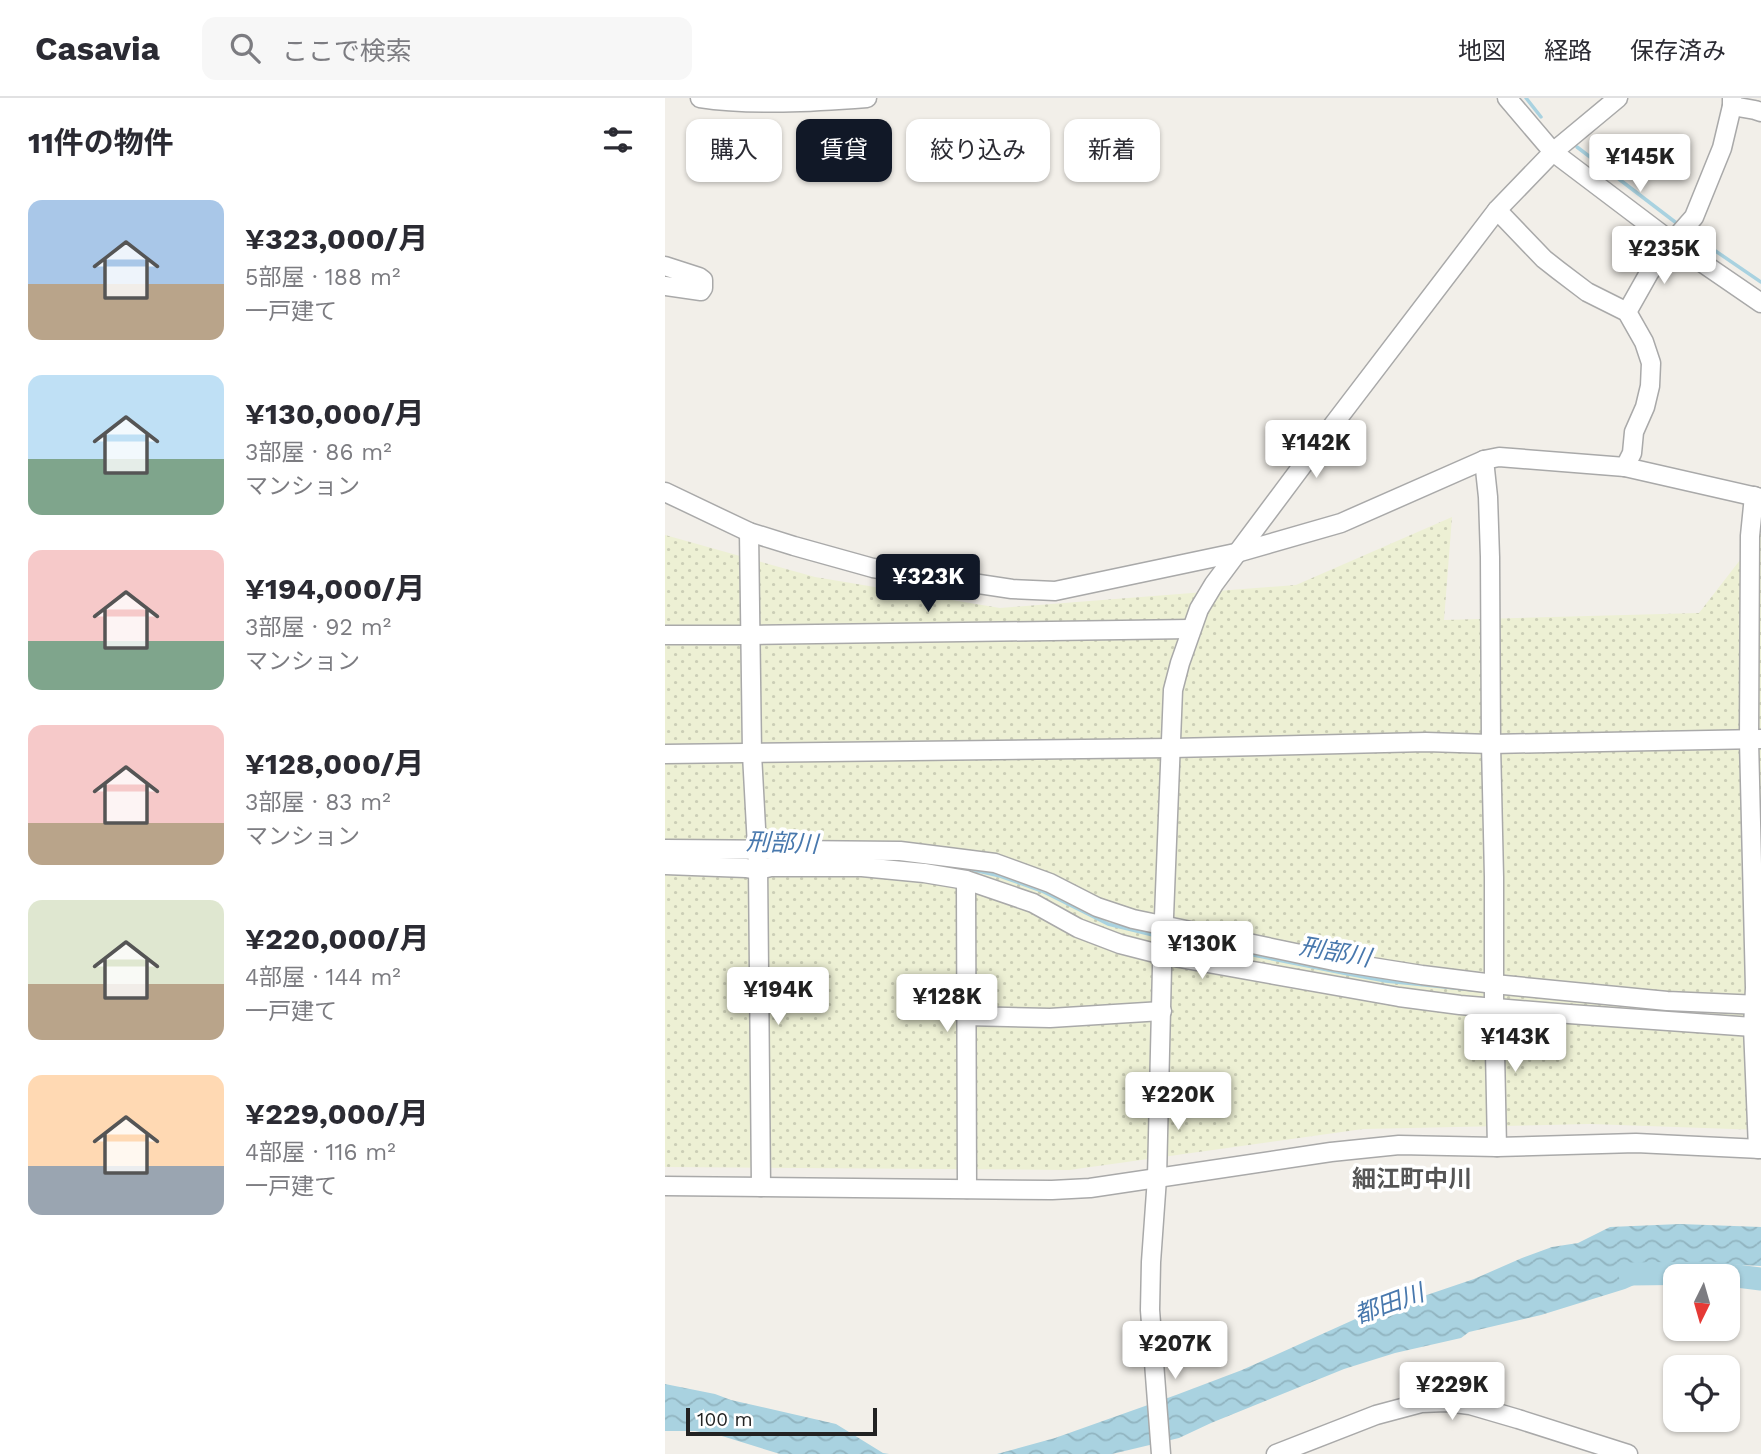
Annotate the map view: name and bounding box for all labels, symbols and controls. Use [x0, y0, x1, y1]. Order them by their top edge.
search box [202, 17, 692, 80]
text: Casavia [35, 29, 160, 68]
icon: search [226, 29, 264, 67]
text: ここで検索 [282, 36, 412, 66]
text: 地図 [1458, 37, 1506, 65]
text: 経路 [1544, 37, 1592, 65]
text: 保存済み [1630, 37, 1726, 65]
chip: 購入 [686, 119, 782, 182]
chip: 賃貸 [796, 119, 892, 182]
chip: 絞り込み [906, 119, 1050, 182]
chip: 新着 [1064, 119, 1160, 182]
icon: filters [599, 121, 637, 159]
text: 11件の物件 [28, 125, 174, 160]
pin: ¥145K [1591, 134, 1689, 194]
text: ¥145K [1605, 143, 1675, 170]
text: ¥323,000/月 [245, 221, 428, 256]
pin: ¥235K [1615, 226, 1713, 286]
icon: home [84, 228, 168, 312]
text: ¥235K [1628, 235, 1700, 262]
text: 5部屋 · 188 m² [245, 264, 400, 291]
text: 一戸建て [245, 298, 337, 325]
text: ¥130,000/月 [245, 396, 424, 431]
icon: home [84, 403, 168, 487]
pin: ¥142K [1267, 420, 1365, 480]
text: ¥142K [1281, 429, 1351, 456]
text: 3部屋 · 86 m² [245, 439, 392, 466]
text: マンション [245, 473, 360, 500]
pin: ¥323K [879, 554, 977, 614]
text: ¥323K [892, 563, 964, 590]
text: ¥194,000/月 [245, 571, 425, 606]
icon: home [84, 578, 168, 662]
text: 3部屋 · 92 m² [245, 614, 391, 641]
text: マンション [245, 648, 360, 675]
text: ¥128,000/月 [245, 746, 424, 781]
icon: home [84, 753, 168, 837]
text: 3部屋 · 83 m² [245, 789, 391, 816]
text: マンション [245, 823, 360, 850]
water label: 刑部川 [746, 828, 821, 858]
text: ¥220,000/月 [245, 921, 430, 956]
pin: ¥130K [1153, 922, 1251, 981]
icon: home [84, 928, 168, 1012]
text: ¥130K [1167, 930, 1237, 957]
water label: 刑部川 [1297, 932, 1376, 973]
text: 4部屋 · 144 m² [245, 964, 401, 991]
pin: ¥194K [729, 968, 827, 1027]
pin: ¥128K [898, 974, 996, 1034]
text: ¥194K [743, 976, 813, 1003]
text: ¥128K [912, 983, 982, 1010]
text: 一戸建て [245, 998, 337, 1025]
pin: ¥143K [1466, 1014, 1564, 1074]
text: ¥143K [1480, 1023, 1550, 1050]
pin: ¥220K [1129, 1072, 1227, 1132]
text: ¥220K [1141, 1081, 1215, 1108]
text: ¥229,000/月 [245, 1096, 429, 1131]
icon: home [84, 1103, 168, 1187]
text: 4部屋 · 116 m² [245, 1139, 396, 1166]
district label: 細江町中川 [1352, 1165, 1472, 1193]
text: 一戸建て [245, 1173, 337, 1200]
north arrow [1663, 1264, 1739, 1340]
map controls [1663, 1264, 1740, 1432]
water label: 都田川 [1350, 1278, 1430, 1329]
pin: ¥207K [1126, 1322, 1224, 1381]
text: ¥207K [1138, 1330, 1212, 1357]
button: locate [1663, 1355, 1740, 1432]
pin: ¥229K [1403, 1362, 1501, 1422]
text: ¥229K [1416, 1371, 1488, 1398]
scale bar [686, 1405, 877, 1437]
text: 100 m [697, 1408, 753, 1431]

